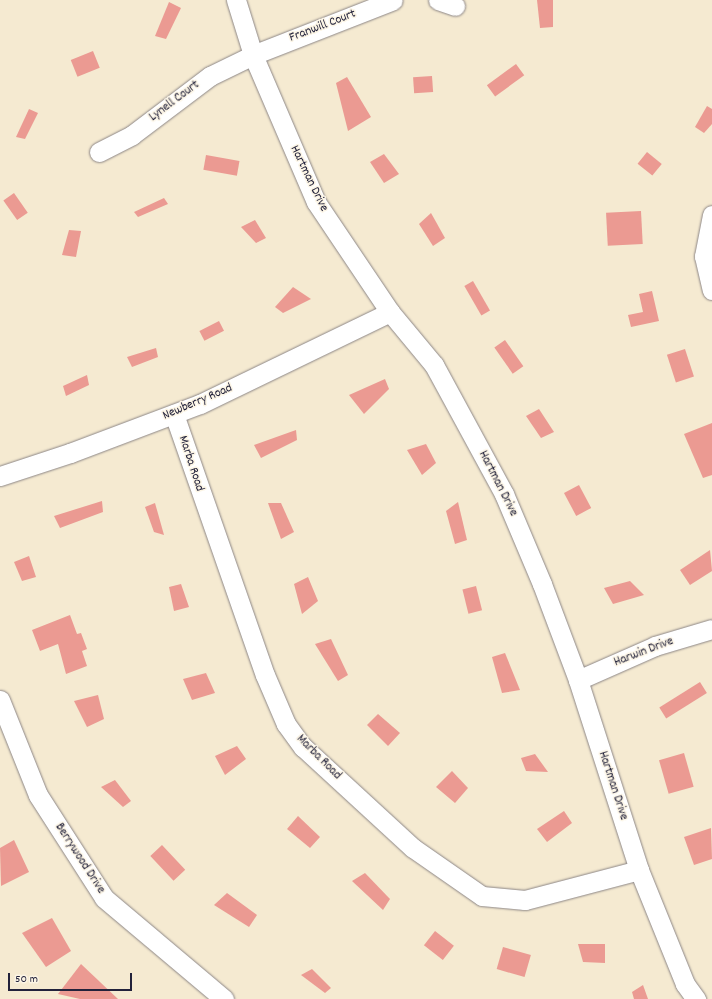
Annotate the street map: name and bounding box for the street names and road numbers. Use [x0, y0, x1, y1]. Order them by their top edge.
street label: Franwill Court [287, 7, 359, 47]
street label: Lynell Court [147, 78, 203, 126]
street label: Hartman Drive [285, 143, 331, 215]
street label: Newberry Road [161, 381, 235, 425]
street label: Marba Road [174, 434, 206, 494]
street label: Hartman Drive [474, 449, 520, 519]
street label: Harwin Drive [612, 635, 676, 671]
street label: Marba Road [292, 732, 344, 784]
street label: Hartman Drive [594, 750, 630, 822]
street label: Berrywood Drive [50, 821, 108, 897]

